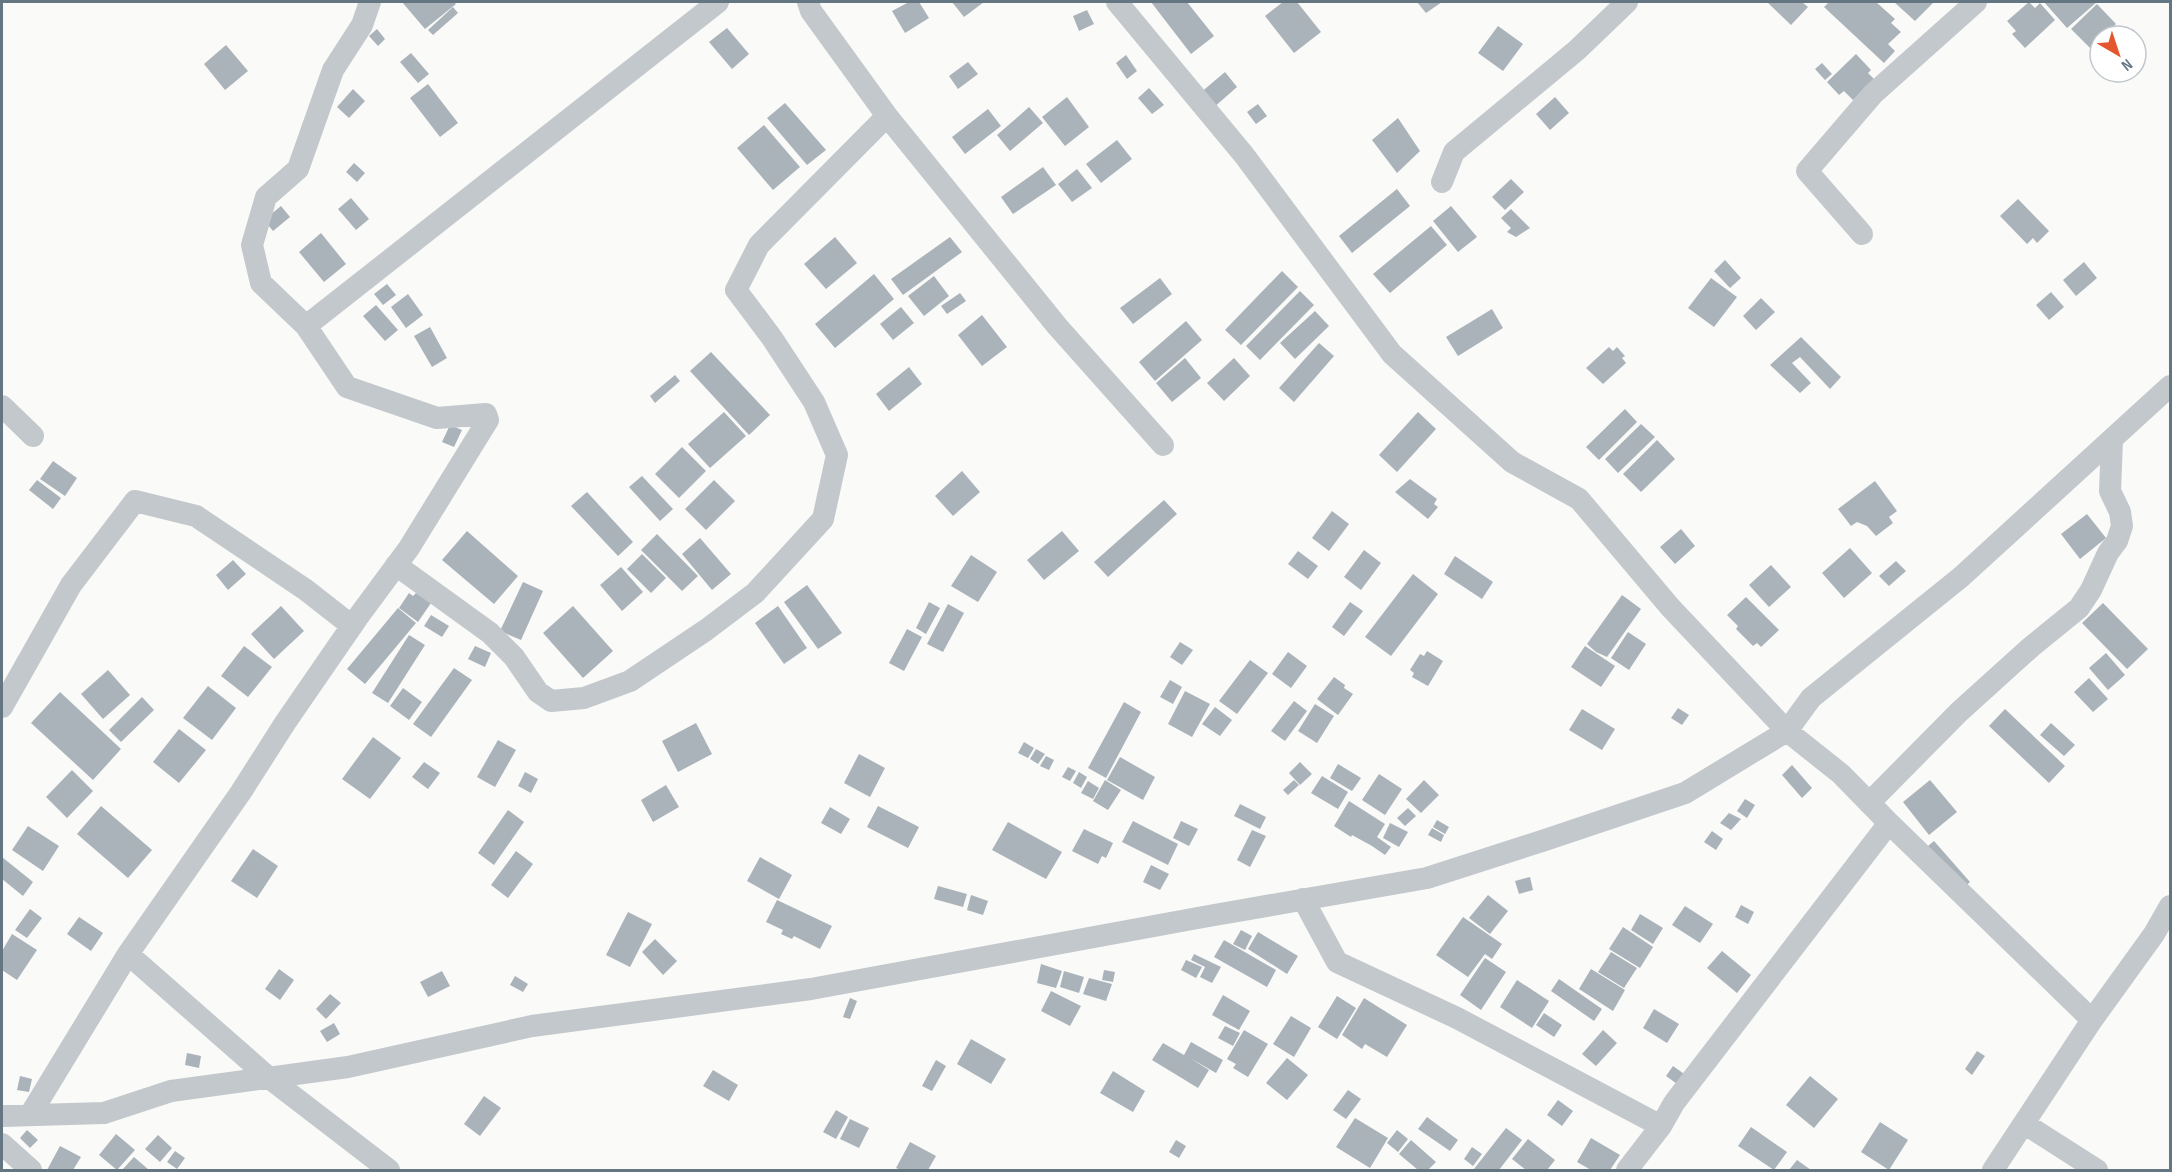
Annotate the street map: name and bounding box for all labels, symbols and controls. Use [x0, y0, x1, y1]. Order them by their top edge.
north arrow [2088, 24, 2148, 84]
text: N [2117, 54, 2136, 75]

